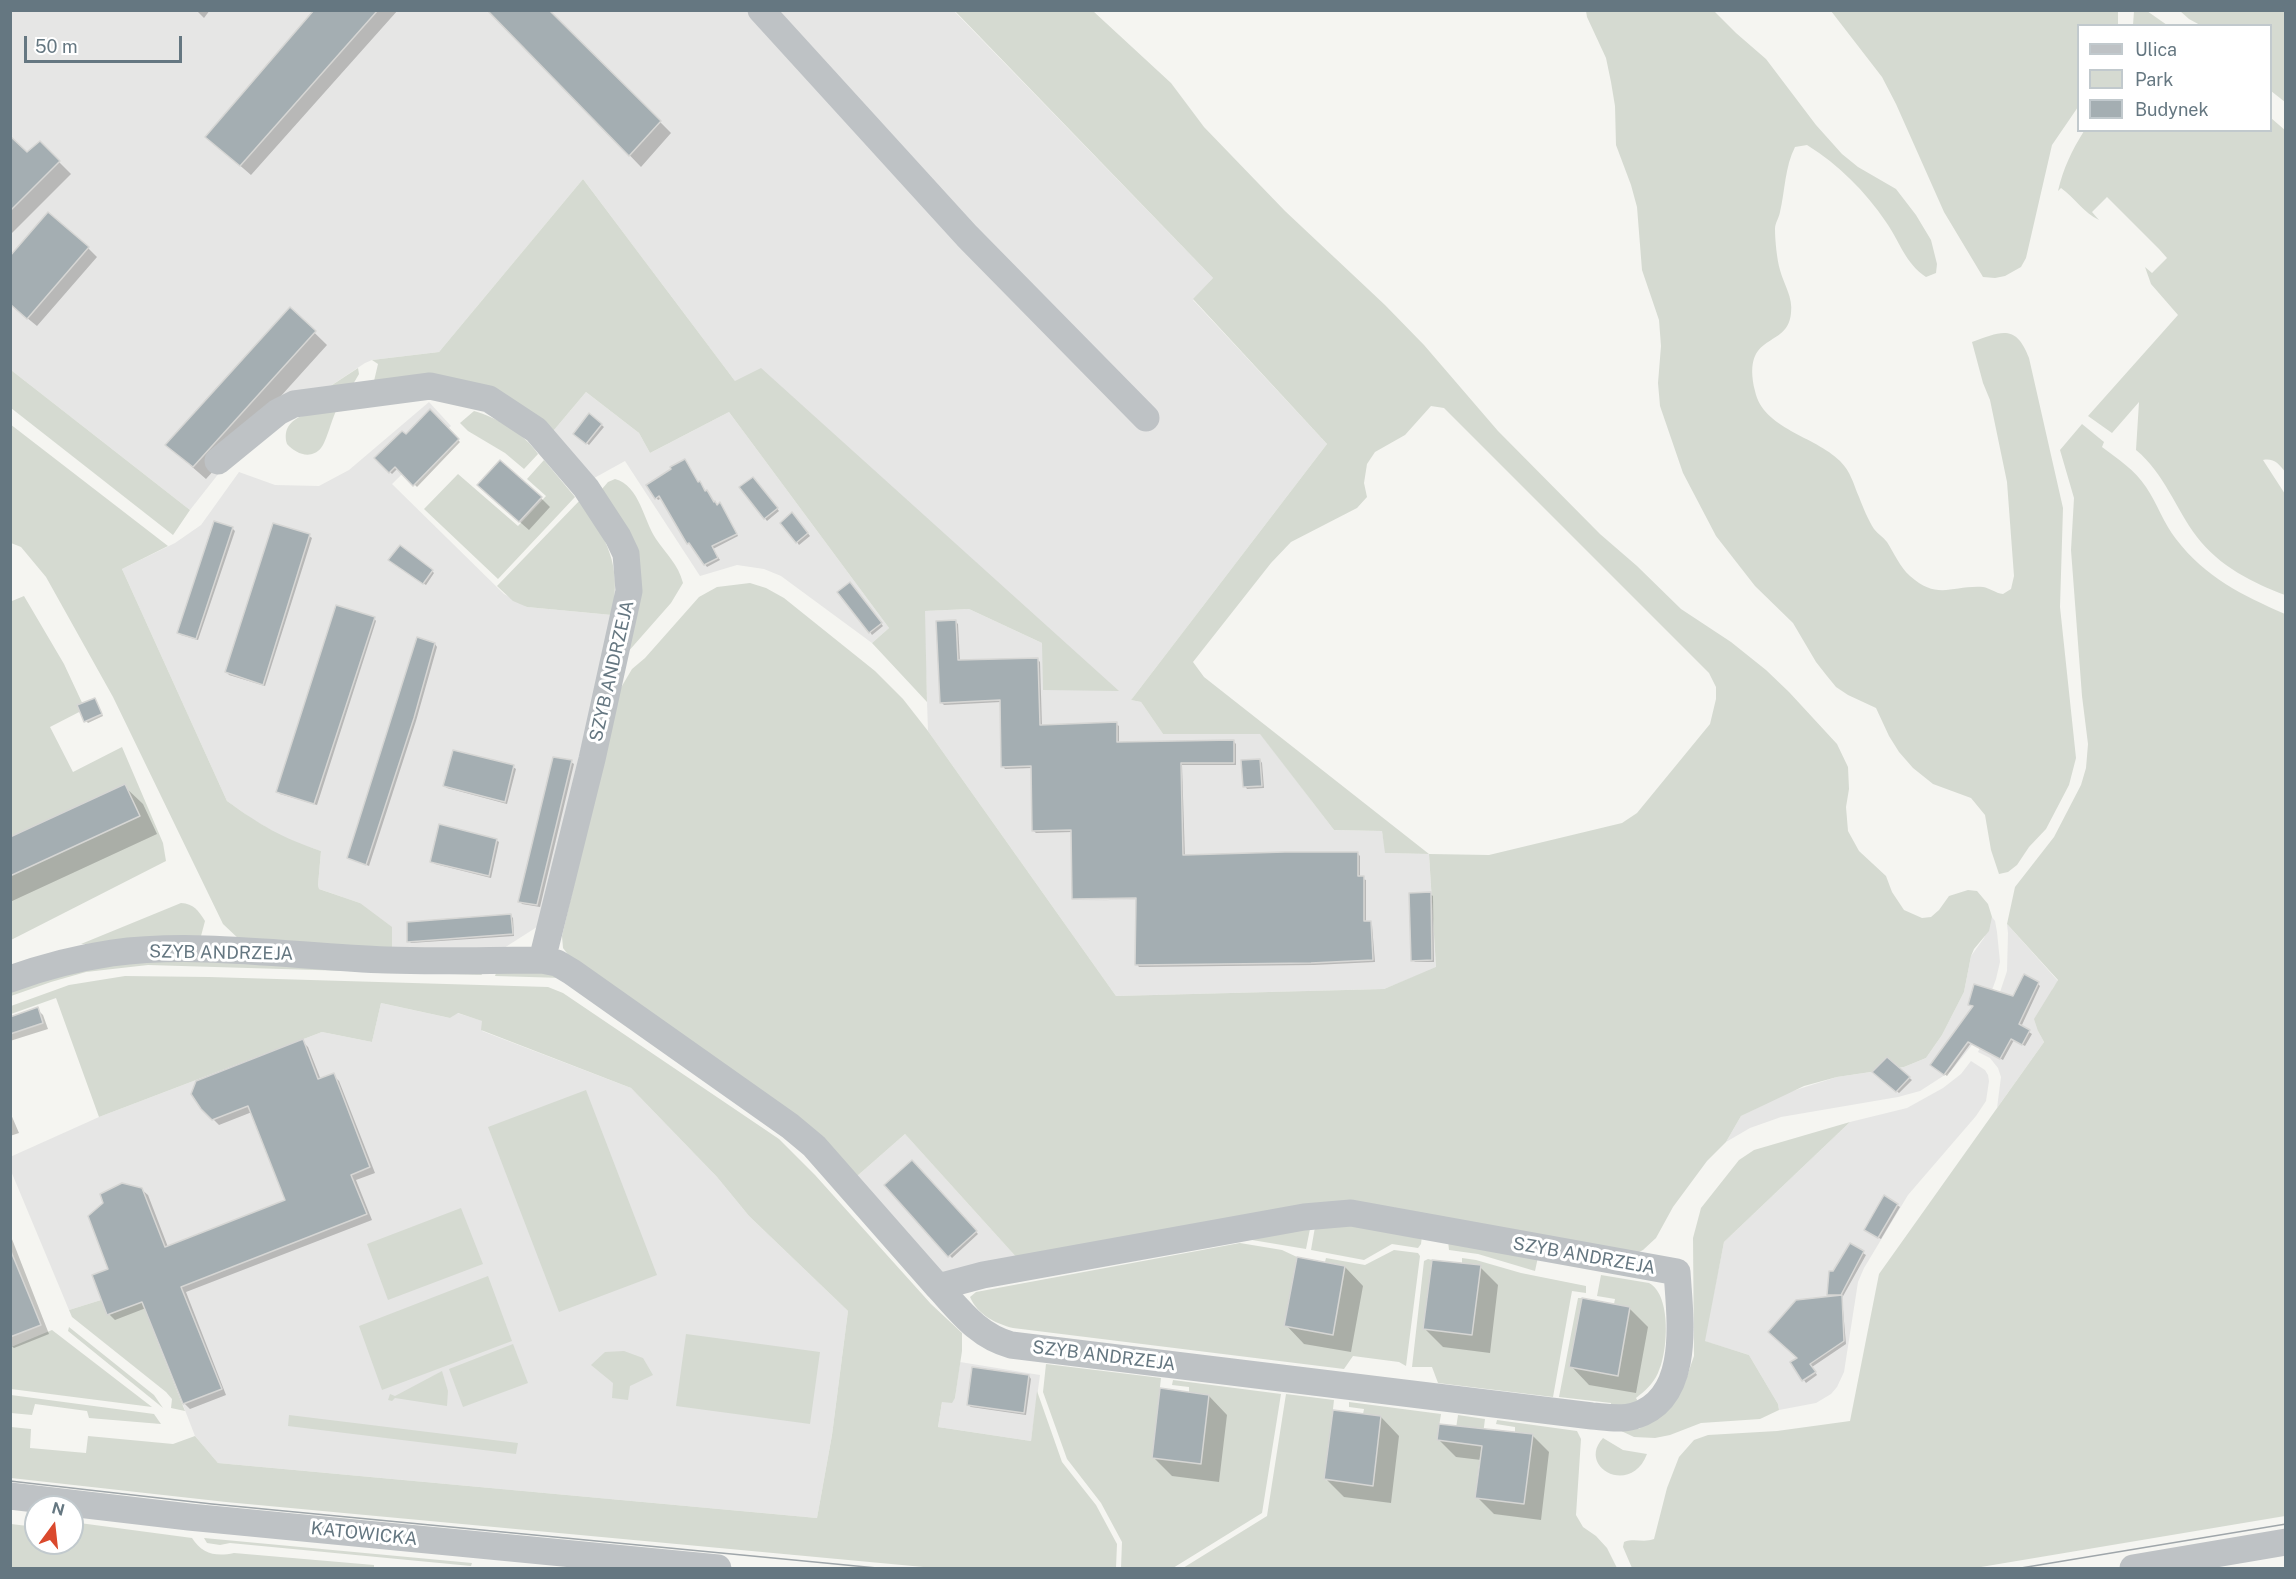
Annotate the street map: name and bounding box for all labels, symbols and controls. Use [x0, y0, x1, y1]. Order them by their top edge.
scale bar [27, 24, 184, 62]
legend [2077, 24, 2272, 132]
text: 50 m [35, 36, 78, 57]
text: Ulica [2135, 39, 2177, 60]
text: Park [2135, 69, 2173, 90]
text: Budynek [2135, 99, 2209, 120]
street label: SZYB ANDRZEJA [585, 598, 639, 744]
street label: SZYB ANDRZEJA [149, 941, 293, 965]
street label: SZYB ANDRZEJA [1511, 1233, 1657, 1279]
street label: SZYB ANDRZEJA [1031, 1337, 1177, 1375]
north arrow [24, 1495, 84, 1555]
text: N [50, 1498, 67, 1520]
street label: KATOWICKA [310, 1518, 418, 1550]

